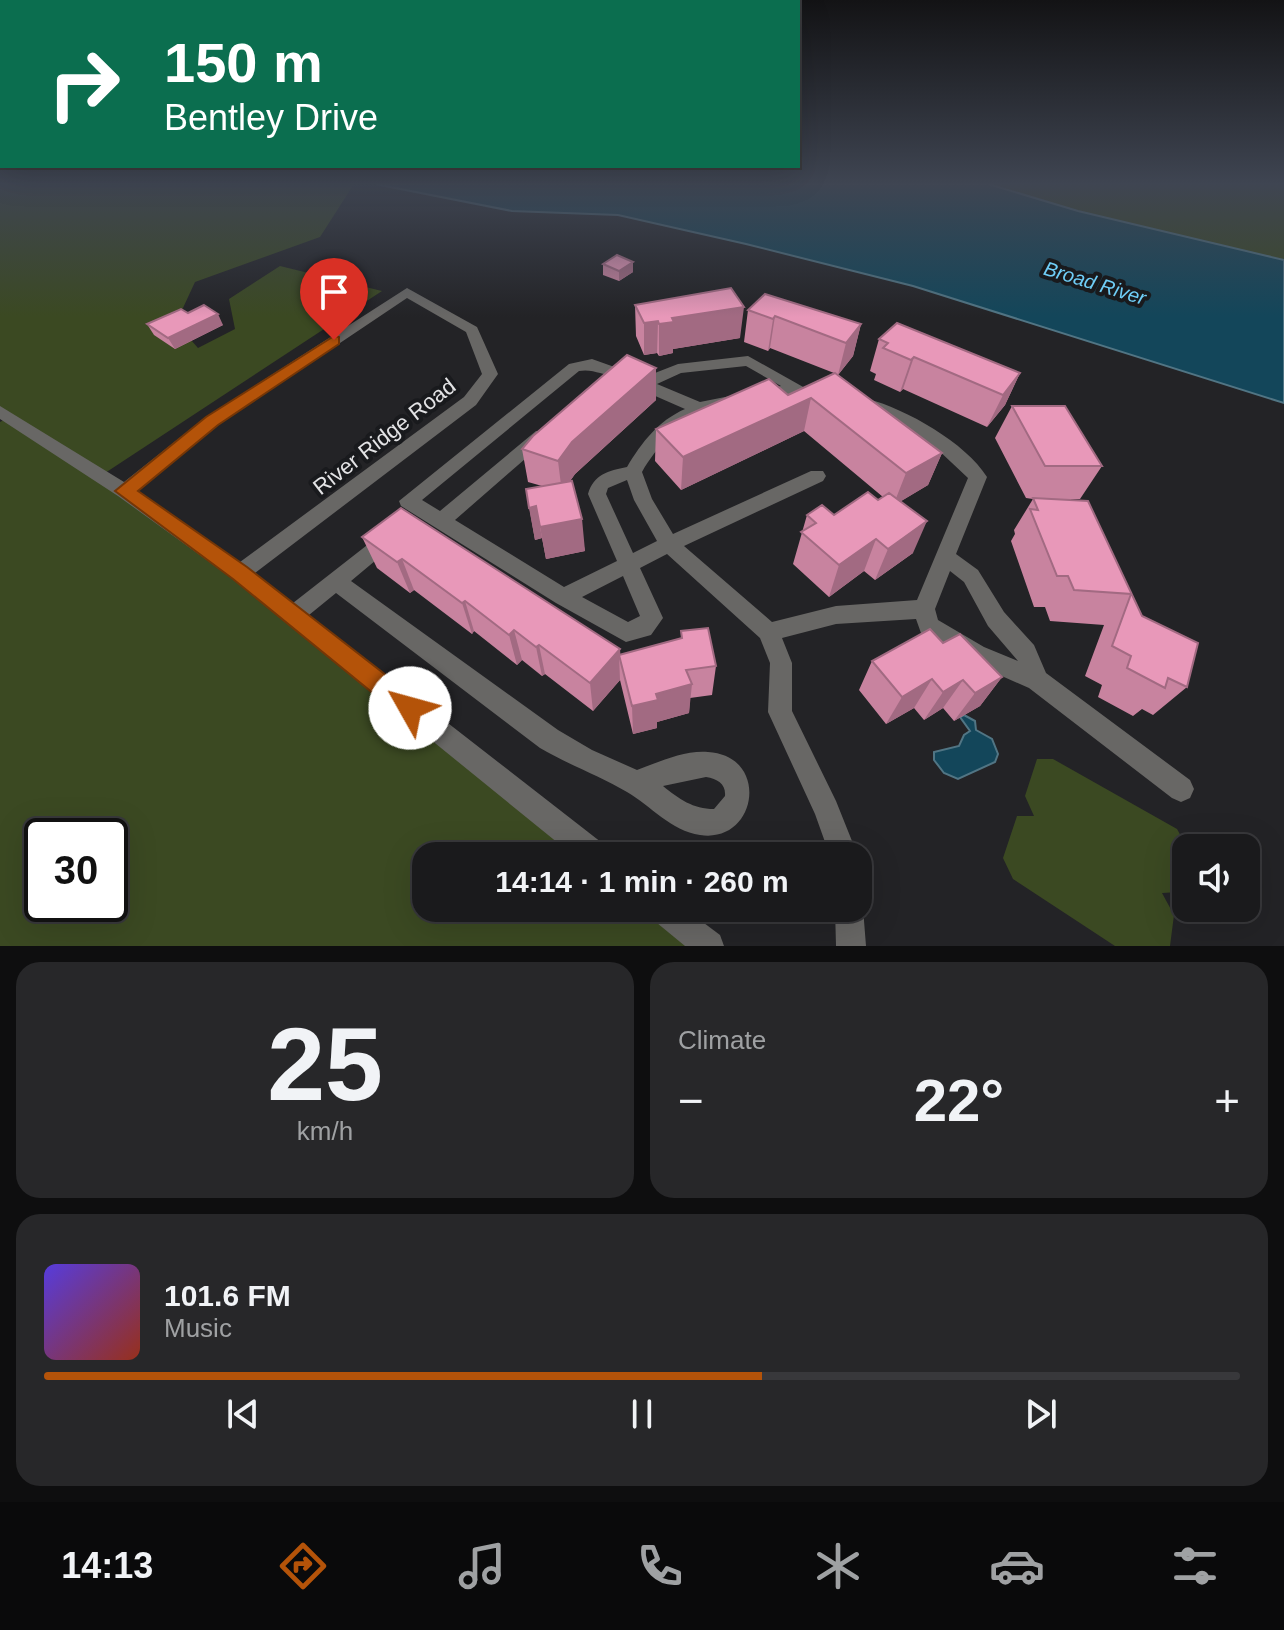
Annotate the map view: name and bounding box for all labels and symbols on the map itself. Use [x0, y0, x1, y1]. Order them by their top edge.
water label: Broad River [1041, 257, 1150, 309]
pin [300, 258, 368, 340]
street label: River Ridge Road [308, 373, 460, 500]
position arrow [368, 666, 452, 750]
speed limit sign: 30 [24, 818, 128, 922]

